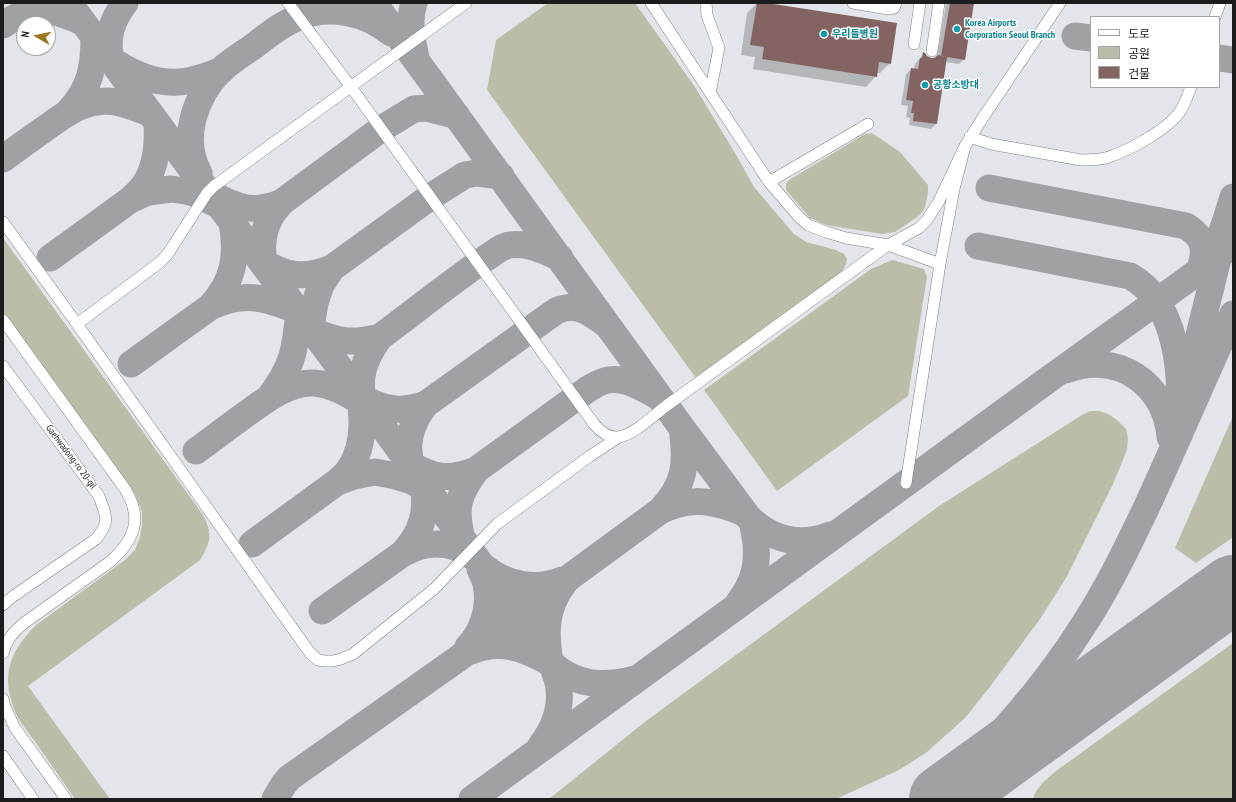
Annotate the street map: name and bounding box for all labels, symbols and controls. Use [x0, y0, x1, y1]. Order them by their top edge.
north arrow [16, 16, 56, 56]
legend [1090, 16, 1220, 88]
place label: Korea Airports Corporation Seoul Branch [965, 17, 1055, 40]
marker: Korea Airports Corporation Seoul Branch [952, 24, 962, 34]
text: 도로 [1128, 26, 1150, 41]
place label: 우리들병원 [832, 28, 878, 40]
marker: 우리들병원 [819, 29, 829, 39]
text: N [18, 30, 33, 38]
text: 공원 [1128, 46, 1150, 61]
text: 건물 [1128, 66, 1150, 81]
place label: 공항소방대 [933, 79, 979, 91]
marker: 공항소방대 [920, 80, 930, 90]
street label: Gaehwadong-ro 20-gil [43, 422, 99, 492]

